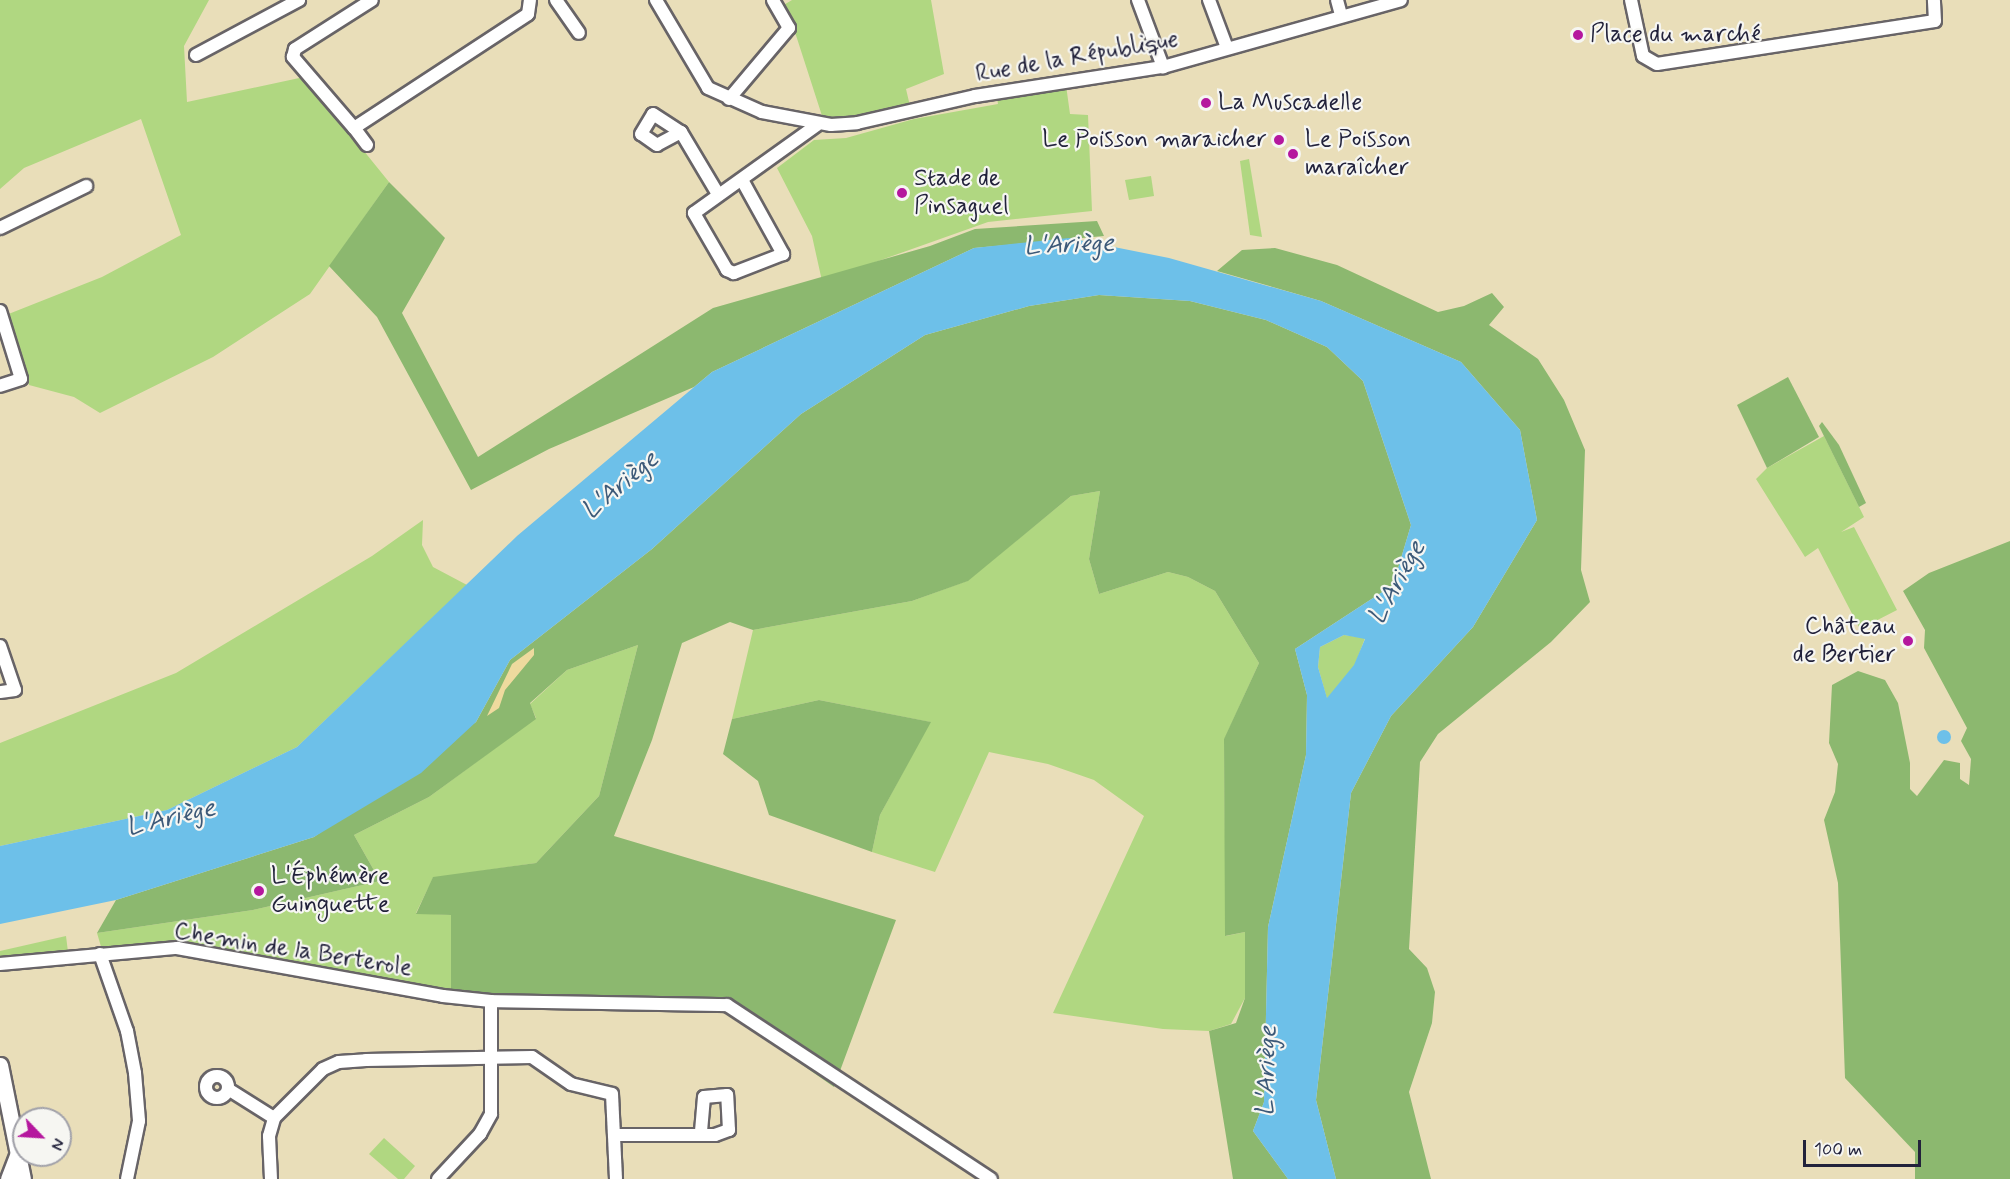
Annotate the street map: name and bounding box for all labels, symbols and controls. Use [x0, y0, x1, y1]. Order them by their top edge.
place label: Place du marché [1590, 21, 1753, 49]
street label: Rue de la République [974, 25, 1180, 89]
marker: Place du marché [1571, 28, 1585, 42]
place label: La Muscadelle [1218, 89, 1361, 117]
marker: La Muscadelle [1199, 96, 1213, 110]
place label: Le Poisson maraicher [1055, 126, 1267, 154]
place label: Le Poisson maraîcher [1305, 126, 1409, 182]
marker: Le Poisson maraicher [1272, 133, 1286, 147]
marker: Le Poisson maraîcher [1286, 147, 1300, 161]
place label: Stade de Pinsaguel [914, 165, 1009, 221]
marker: Stade de Pinsaguel [895, 186, 909, 200]
water label: L'Ariège [1023, 229, 1115, 263]
water label: L'Ariège [576, 445, 666, 527]
water label: L'Ariège [1362, 536, 1434, 630]
place label: Château de Bertier [1792, 613, 1896, 669]
marker: Château de Bertier [1901, 634, 1915, 648]
water label: L'Ariège [123, 794, 219, 844]
place label: L'Éphémère Guinguette [271, 863, 390, 919]
marker: L'Éphémère Guinguette [252, 884, 266, 898]
street label: Chemin de la Berterole [171, 917, 415, 983]
water label: L'Ariège [1251, 1025, 1285, 1117]
north arrow [12, 1107, 72, 1167]
scale bar [1806, 1128, 1924, 1166]
text: N [45, 1135, 69, 1153]
text: 100 m [1814, 1138, 1862, 1162]

